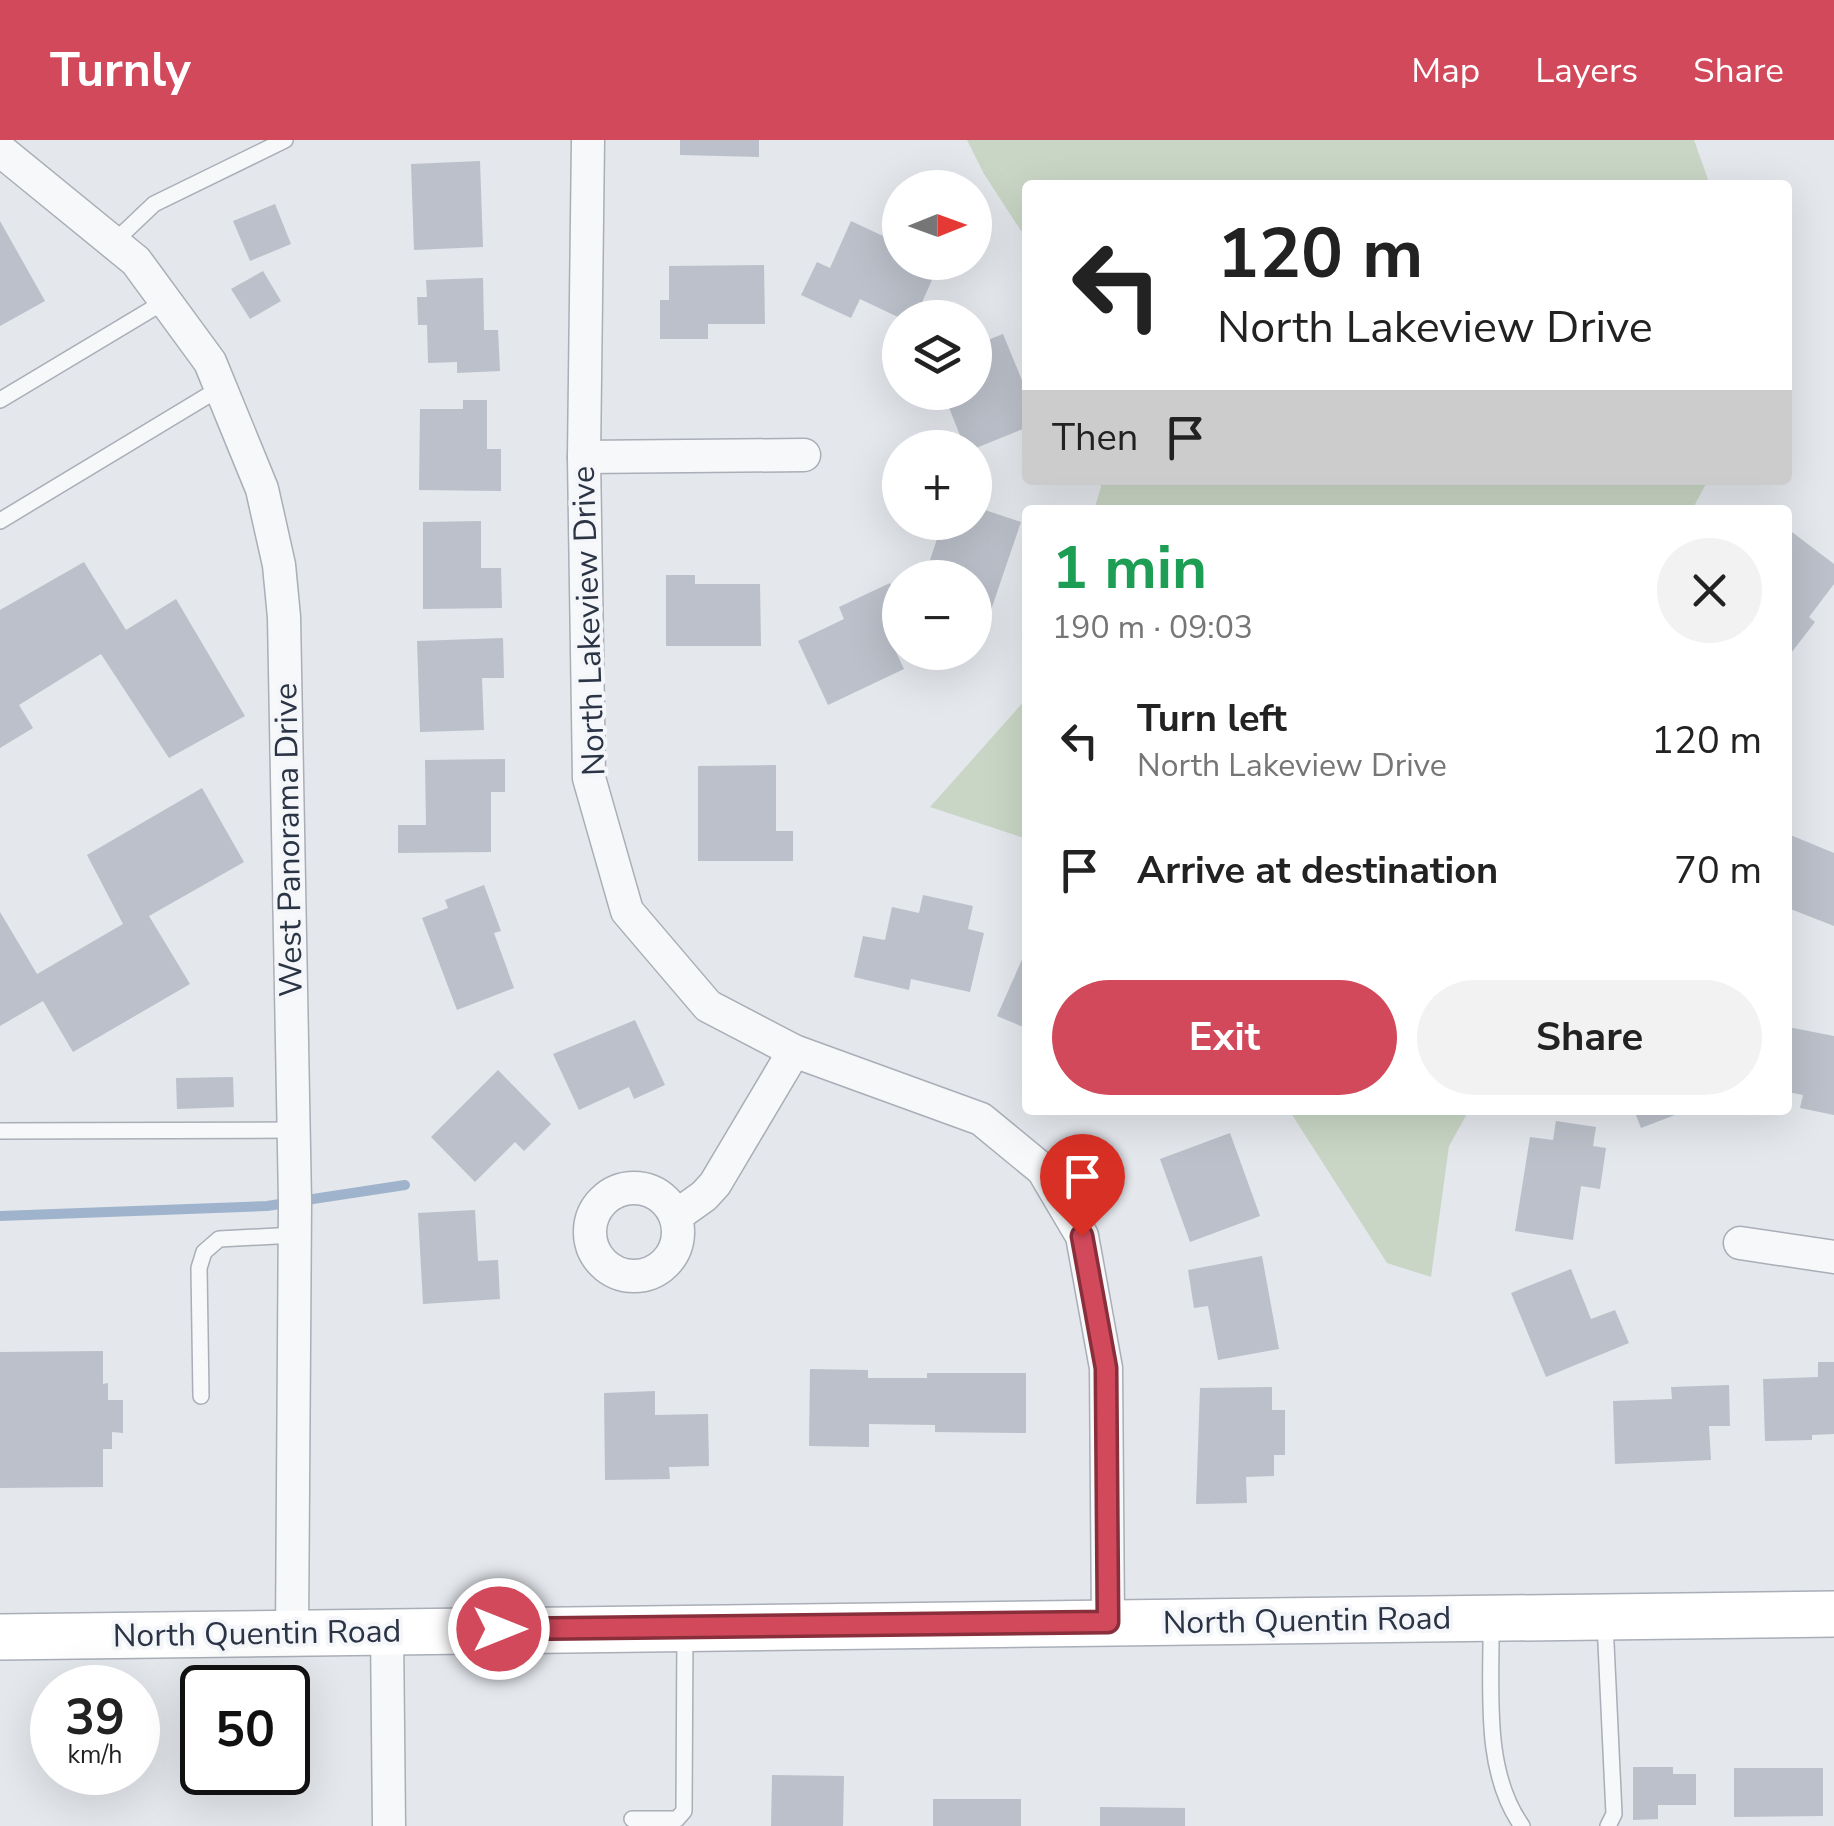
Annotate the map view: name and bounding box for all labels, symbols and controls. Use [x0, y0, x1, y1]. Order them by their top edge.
text: Turnly [50, 37, 191, 103]
text: Map [1411, 47, 1480, 94]
text: Layers [1535, 47, 1638, 94]
text: Share [1693, 47, 1784, 94]
north arrow [882, 170, 992, 280]
map controls [882, 170, 992, 670]
text: 120 m [1217, 206, 1423, 302]
icon: left [1052, 220, 1182, 350]
text: North Lakeview Drive [1217, 297, 1653, 358]
button: layers [882, 300, 992, 410]
icon: arrive [1158, 410, 1213, 465]
text: Then [1052, 412, 1138, 463]
button: + [882, 430, 992, 540]
street label: North Lakeview Drive [562, 465, 615, 777]
text: 1 min [1052, 527, 1207, 609]
button: close [1657, 538, 1762, 643]
button: − [882, 560, 992, 670]
text: 190 m · 09:03 [1052, 606, 1253, 649]
street label: West Panorama Drive [264, 683, 313, 997]
text: Turn left [1137, 693, 1287, 744]
icon: left [1052, 713, 1107, 768]
text: 120 m [1651, 715, 1762, 766]
text: North Lakeview Drive [1137, 744, 1447, 787]
icon: arrive [1052, 843, 1107, 898]
text: Arrive at destination [1137, 845, 1498, 896]
text: 70 m [1674, 845, 1762, 896]
button: Exit [1052, 980, 1397, 1095]
button: Share [1417, 980, 1762, 1095]
pin [1040, 1134, 1125, 1237]
icon: arrive [1055, 1149, 1110, 1204]
position arrow [447, 1577, 551, 1681]
street label: North Quentin Road [1162, 1596, 1452, 1645]
street label: North Quentin Road [112, 1609, 402, 1658]
speed limit sign: 50 [180, 1665, 310, 1795]
text: 39 [65, 1683, 125, 1752]
text: km/h [67, 1738, 123, 1772]

